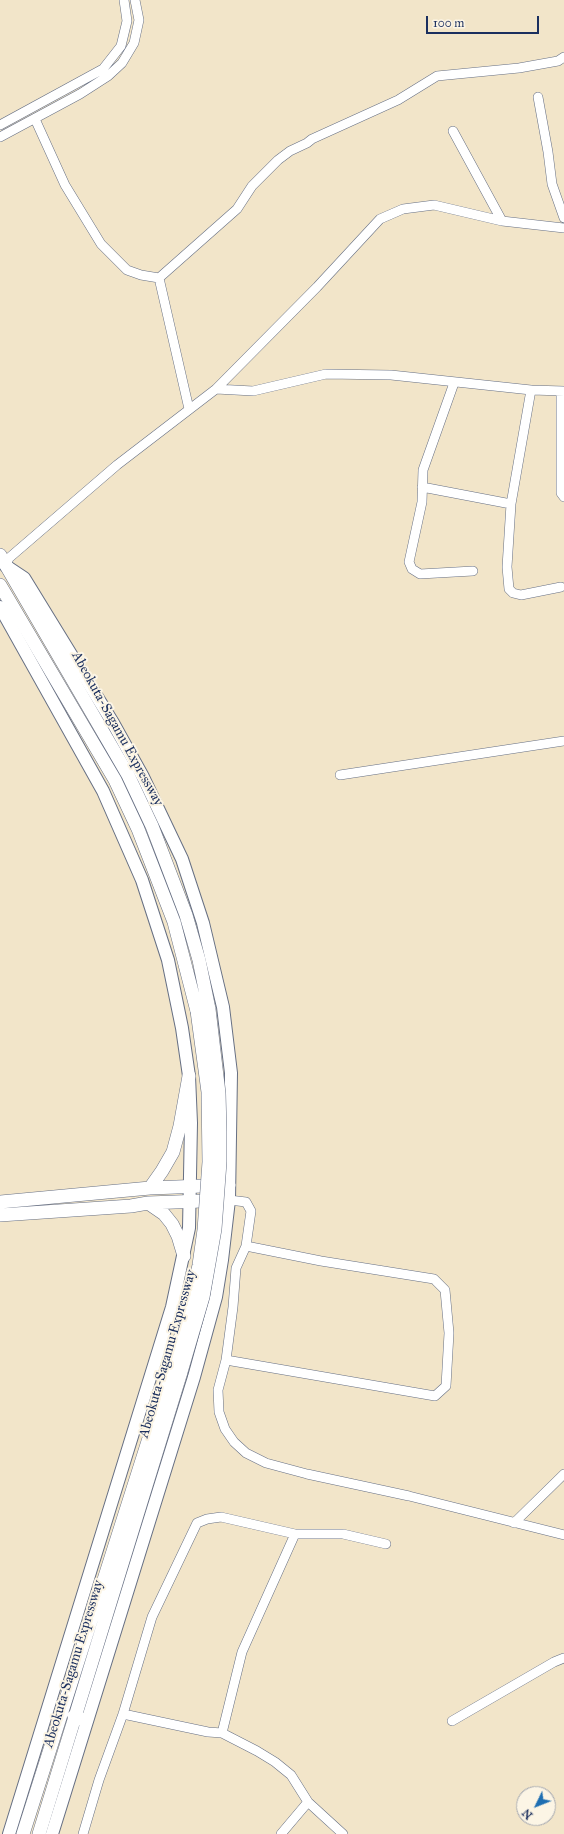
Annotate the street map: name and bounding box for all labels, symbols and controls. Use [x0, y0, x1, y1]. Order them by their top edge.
scale bar [428, 8, 541, 34]
text: 100 m [433, 16, 464, 30]
street label: Abeokuta-Sagamu Expressway [67, 649, 167, 809]
street label: Abeokuta-Sagamu Expressway [136, 1268, 200, 1440]
street label: Abeokuta-Sagamu Expressway [41, 1578, 107, 1750]
north arrow [516, 1786, 556, 1826]
text: N [520, 1806, 536, 1822]

